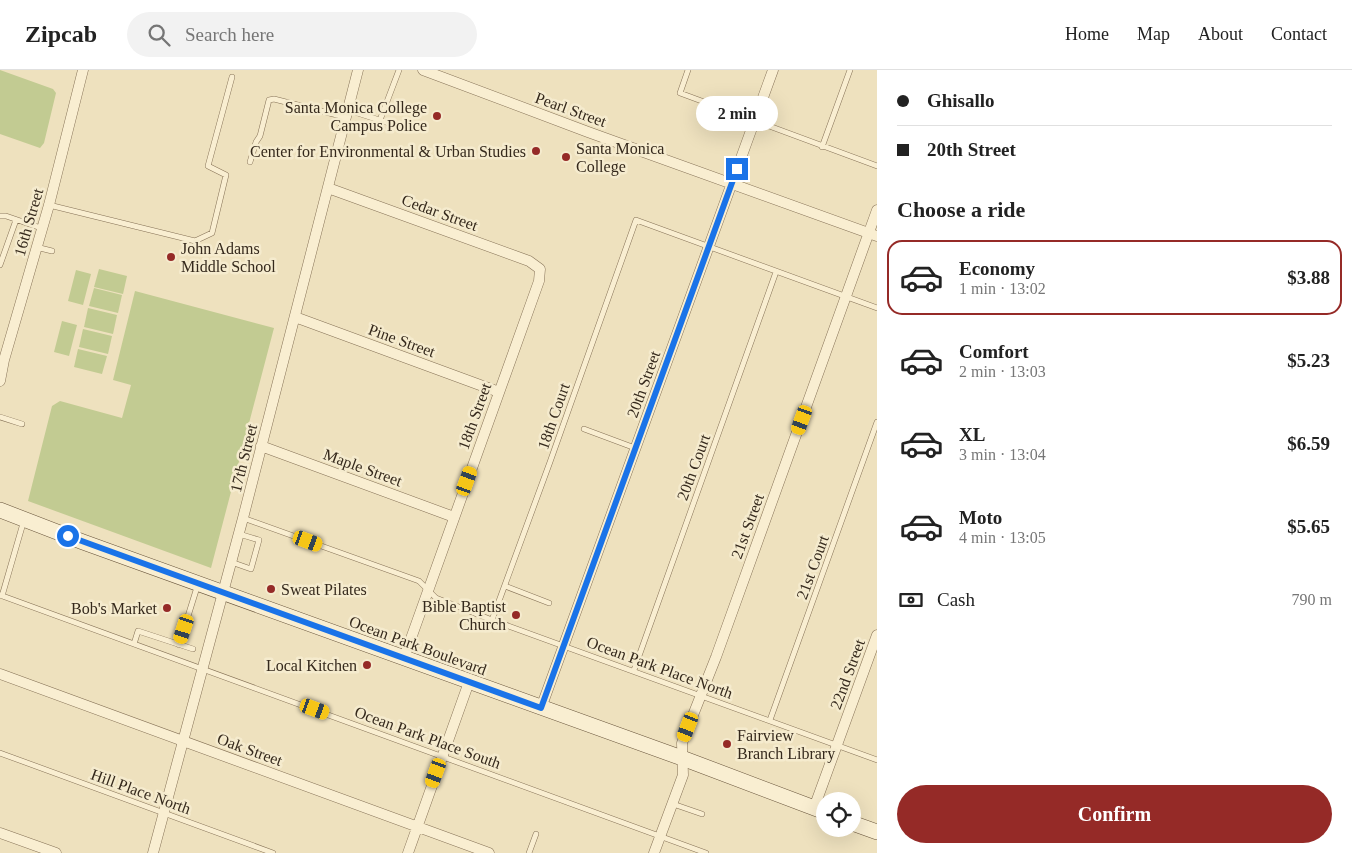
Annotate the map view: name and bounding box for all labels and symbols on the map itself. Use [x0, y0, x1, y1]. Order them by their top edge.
street label: Pearl Street [533, 89, 609, 130]
callout: 2 min [696, 97, 778, 132]
place label: Santa Monica College Campus Police [285, 99, 427, 135]
marker: Santa Monica College Campus Police [431, 110, 443, 122]
place label: Santa Monica College [576, 140, 664, 176]
place label: Center for Environmental & Urban Studies [250, 143, 526, 160]
marker: Center for Environmental & Urban Studies [530, 145, 542, 157]
marker: Santa Monica College [560, 151, 572, 163]
route end [726, 158, 748, 180]
street label: 16th Street [11, 186, 46, 258]
street label: Cedar Street [400, 191, 481, 234]
place label: John Adams Middle School [181, 240, 276, 275]
marker: John Adams Middle School [165, 251, 177, 263]
street label: Pine Street [366, 321, 438, 361]
street label: 20th Street [624, 348, 664, 420]
street label: 18th Street [455, 380, 495, 452]
street label: 18th Court [534, 380, 573, 451]
car [789, 403, 814, 437]
street label: 17th Street [227, 422, 260, 494]
street label: 20th Court [674, 431, 713, 502]
street label: Maple Street [321, 445, 405, 491]
car [454, 464, 479, 498]
street label: 21st Street [728, 491, 767, 561]
route start [57, 525, 79, 547]
car [291, 529, 324, 553]
street label: 21st Court [793, 532, 832, 602]
place label: Sweat Pilates [281, 581, 367, 598]
marker: Sweat Pilates [265, 583, 277, 595]
place label: Bible Baptist Church [422, 598, 507, 633]
place label: Bob's Market [71, 600, 158, 617]
marker: Bob's Market [161, 602, 173, 614]
marker: Bible Baptist Church [510, 609, 522, 621]
car [172, 612, 195, 646]
street label: Ocean Park Boulevard [347, 613, 489, 678]
street label: Ocean Park Place North [584, 633, 735, 702]
street label: 22nd Street [827, 636, 868, 712]
place label: Local Kitchen [266, 657, 357, 674]
marker: Local Kitchen [361, 659, 373, 671]
car [298, 697, 331, 721]
street label: Ocean Park Place South [352, 703, 503, 772]
car [675, 710, 700, 744]
place label: Fairview Branch Library [737, 727, 835, 763]
street label: Oak Street [215, 730, 285, 769]
marker: Fairview Branch Library [721, 738, 733, 750]
car [423, 756, 448, 790]
street label: Hill Place North [89, 766, 193, 817]

